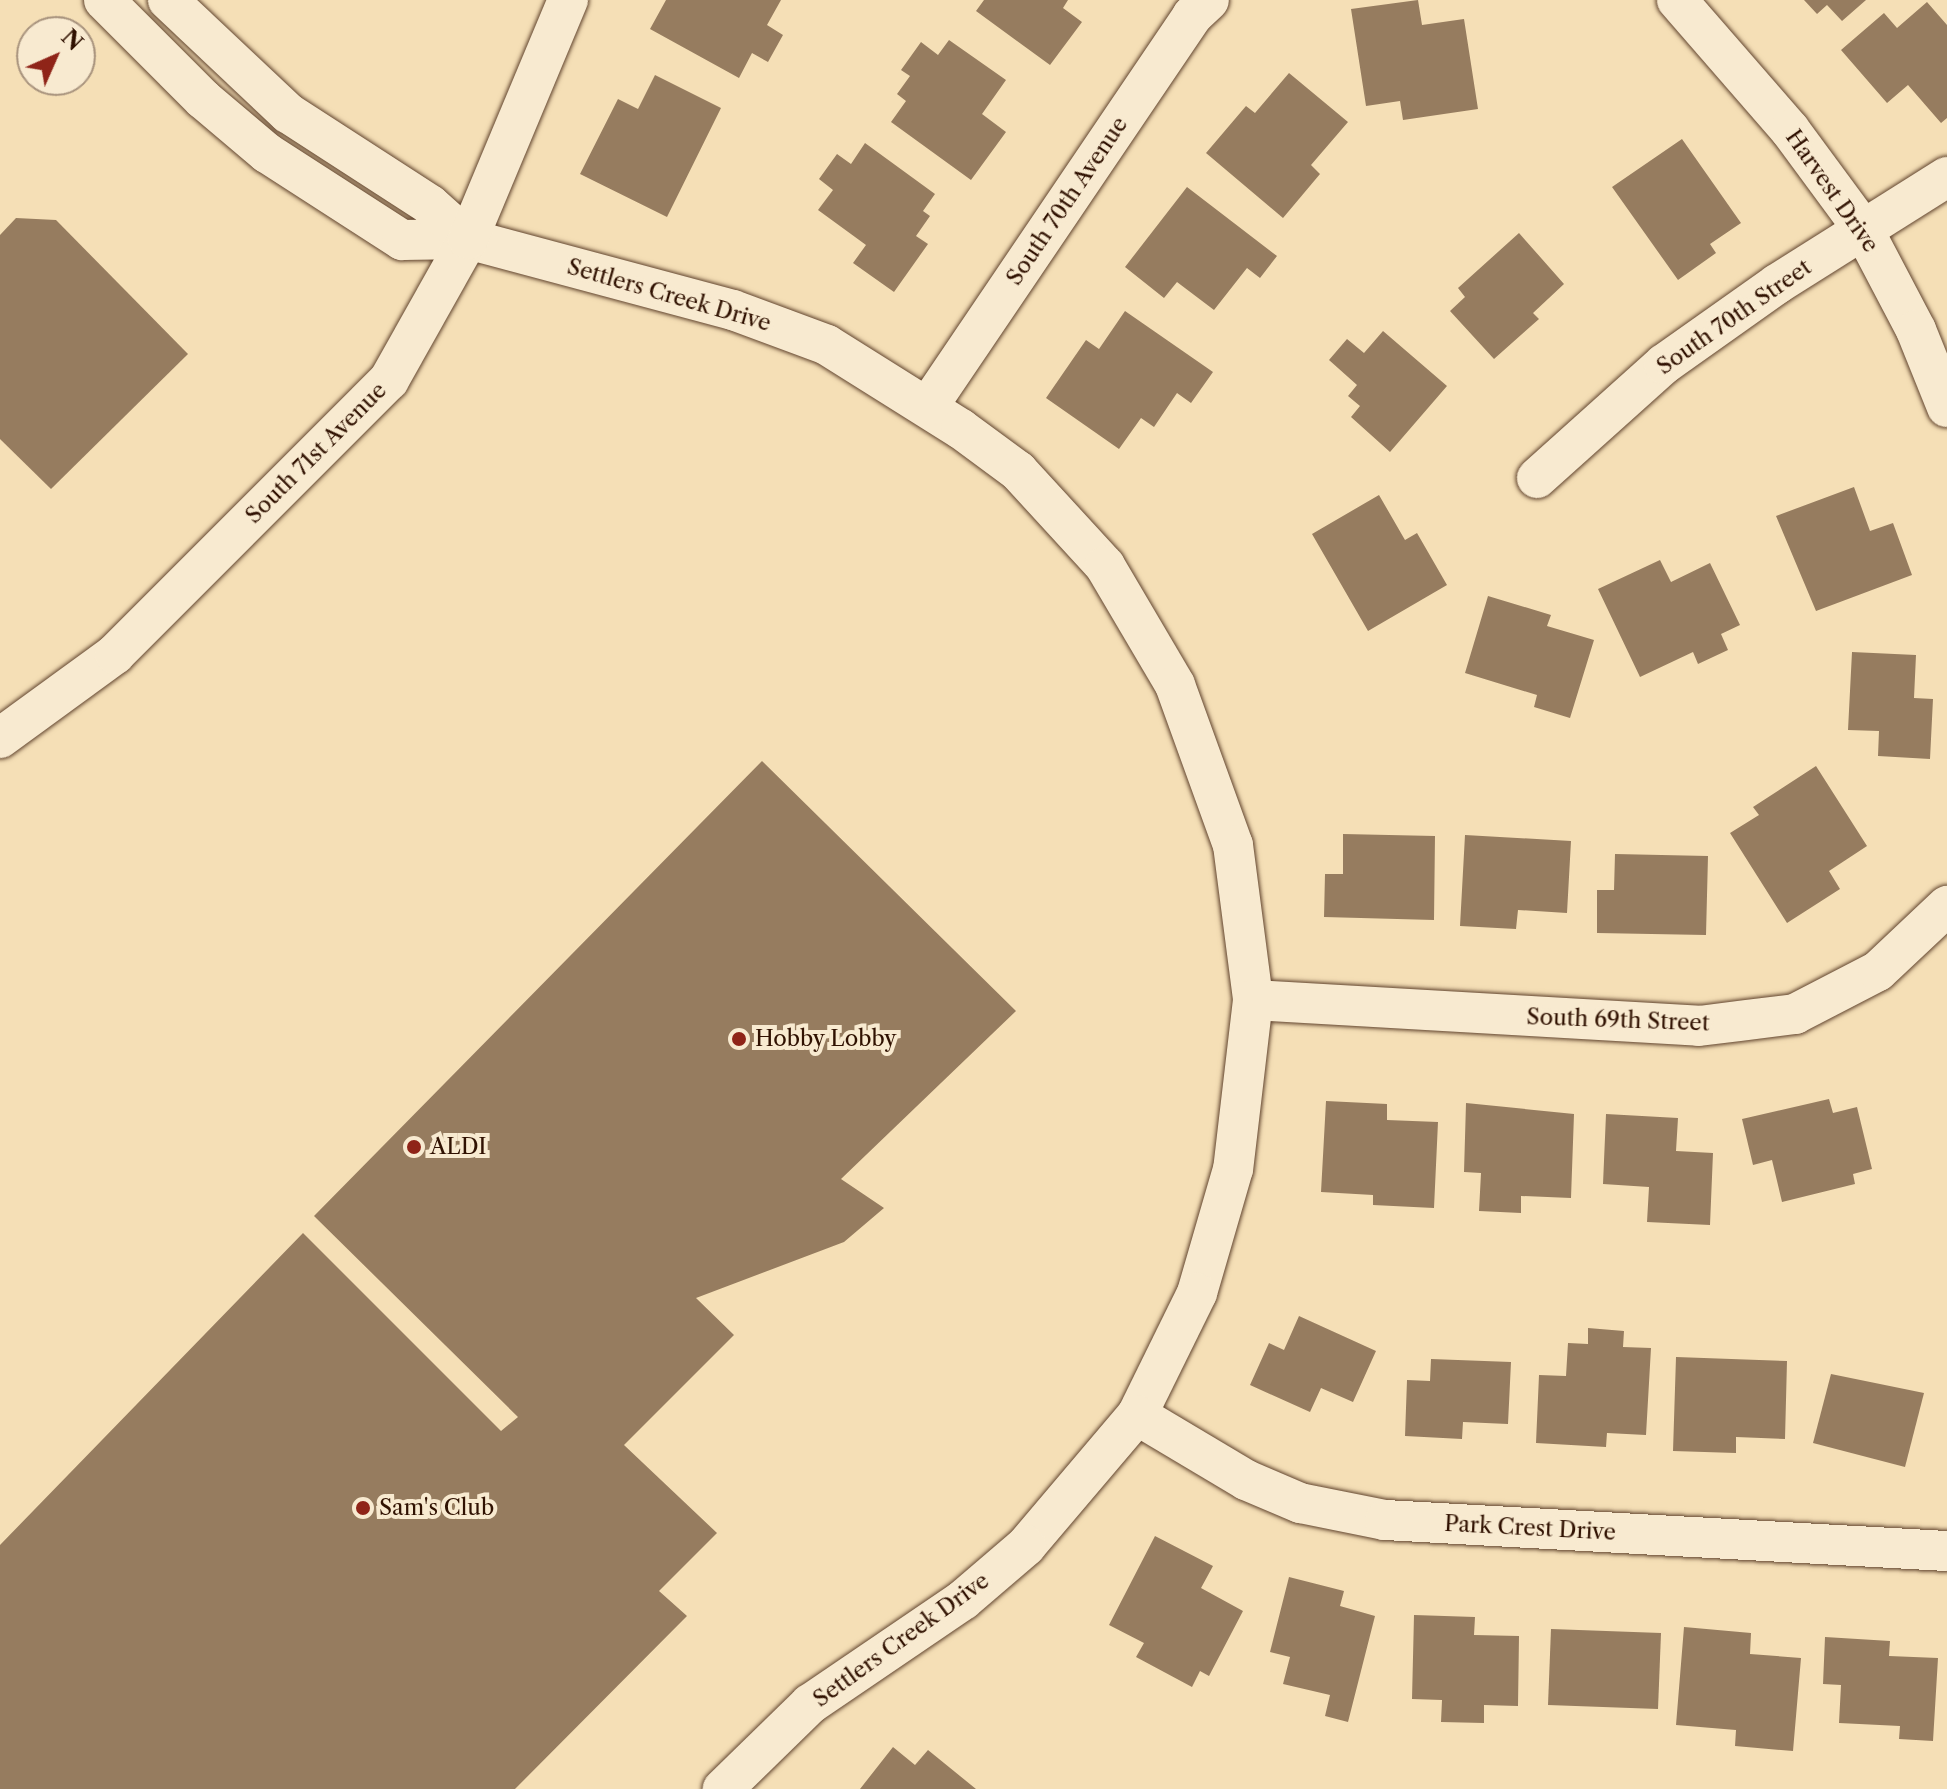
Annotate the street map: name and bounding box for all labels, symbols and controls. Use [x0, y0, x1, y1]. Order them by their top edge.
north arrow [16, 16, 96, 96]
text: N [56, 24, 88, 56]
street label: South 70th Avenue [1001, 112, 1133, 290]
street label: Harvest Drive [1780, 125, 1884, 257]
street label: Settlers Creek Drive [564, 253, 774, 337]
street label: South 70th Street [1652, 254, 1816, 380]
street label: South 71st Avenue [240, 377, 392, 529]
street label: South 69th Street [1526, 1004, 1710, 1036]
place label: Hobby Lobby [755, 1026, 897, 1052]
marker: Hobby Lobby [730, 1030, 748, 1048]
place label: ALDI [430, 1134, 487, 1160]
marker: ALDI [405, 1138, 423, 1156]
place label: Sam's Club [379, 1495, 494, 1521]
marker: Sam's Club [354, 1499, 372, 1517]
street label: Park Crest Drive [1443, 1510, 1617, 1546]
street label: Settlers Creek Drive [808, 1567, 994, 1713]

